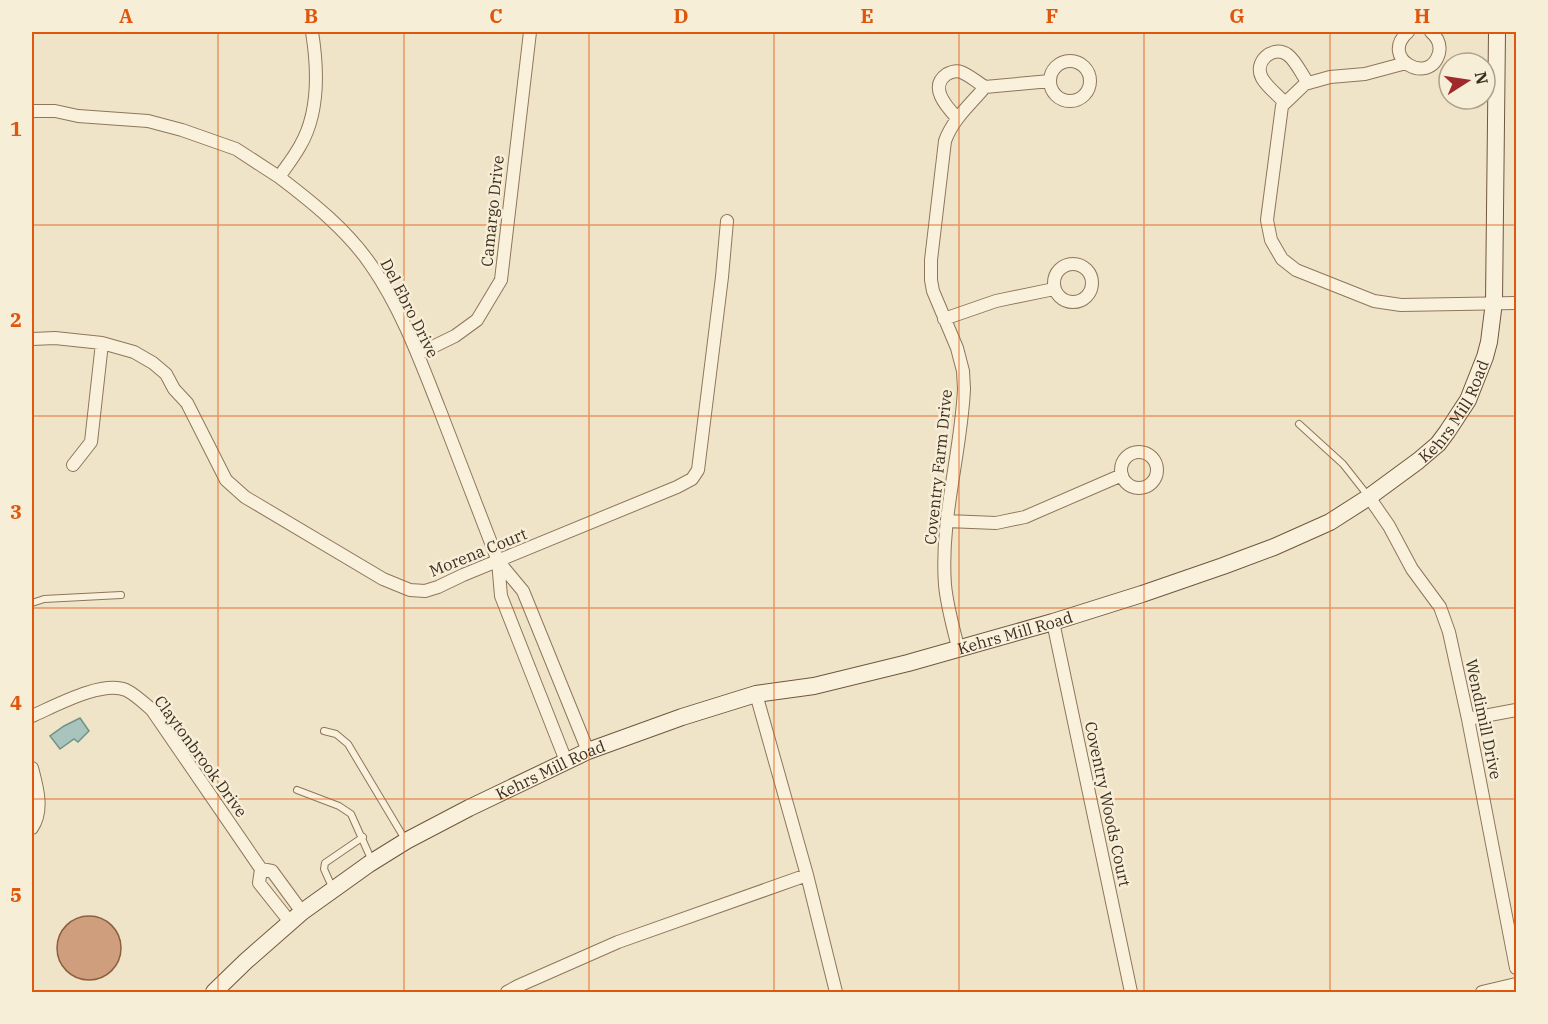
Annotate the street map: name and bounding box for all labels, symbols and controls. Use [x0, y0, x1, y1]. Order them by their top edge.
text: A [119, 2, 133, 29]
text: B [304, 2, 318, 29]
text: C [489, 2, 503, 29]
text: D [673, 2, 689, 29]
text: E [860, 2, 874, 29]
text: F [1046, 2, 1058, 29]
text: G [1229, 2, 1245, 29]
text: H [1414, 2, 1430, 29]
north arrow [1437, 51, 1497, 111]
text: N [1471, 70, 1493, 86]
text: 1 [10, 115, 22, 142]
street label: Camargo Drive [476, 154, 508, 268]
street label: Del Ebro Drive [376, 255, 444, 361]
text: 2 [10, 306, 22, 333]
street label: Kehrs Mill Road [1414, 357, 1493, 466]
street label: Coventry Farm Drive [920, 388, 956, 546]
text: 3 [10, 498, 22, 525]
street label: Morena Court [426, 523, 530, 581]
street label: Kehrs Mill Road [955, 606, 1075, 659]
street label: Wendimill Drive [1462, 657, 1506, 781]
text: 4 [10, 689, 22, 716]
street label: Claytonbrook Drive [150, 691, 252, 821]
street label: Coventry Woods Court [1081, 720, 1135, 889]
street label: Kehrs Mill Road [492, 736, 608, 804]
text: 5 [10, 881, 22, 908]

